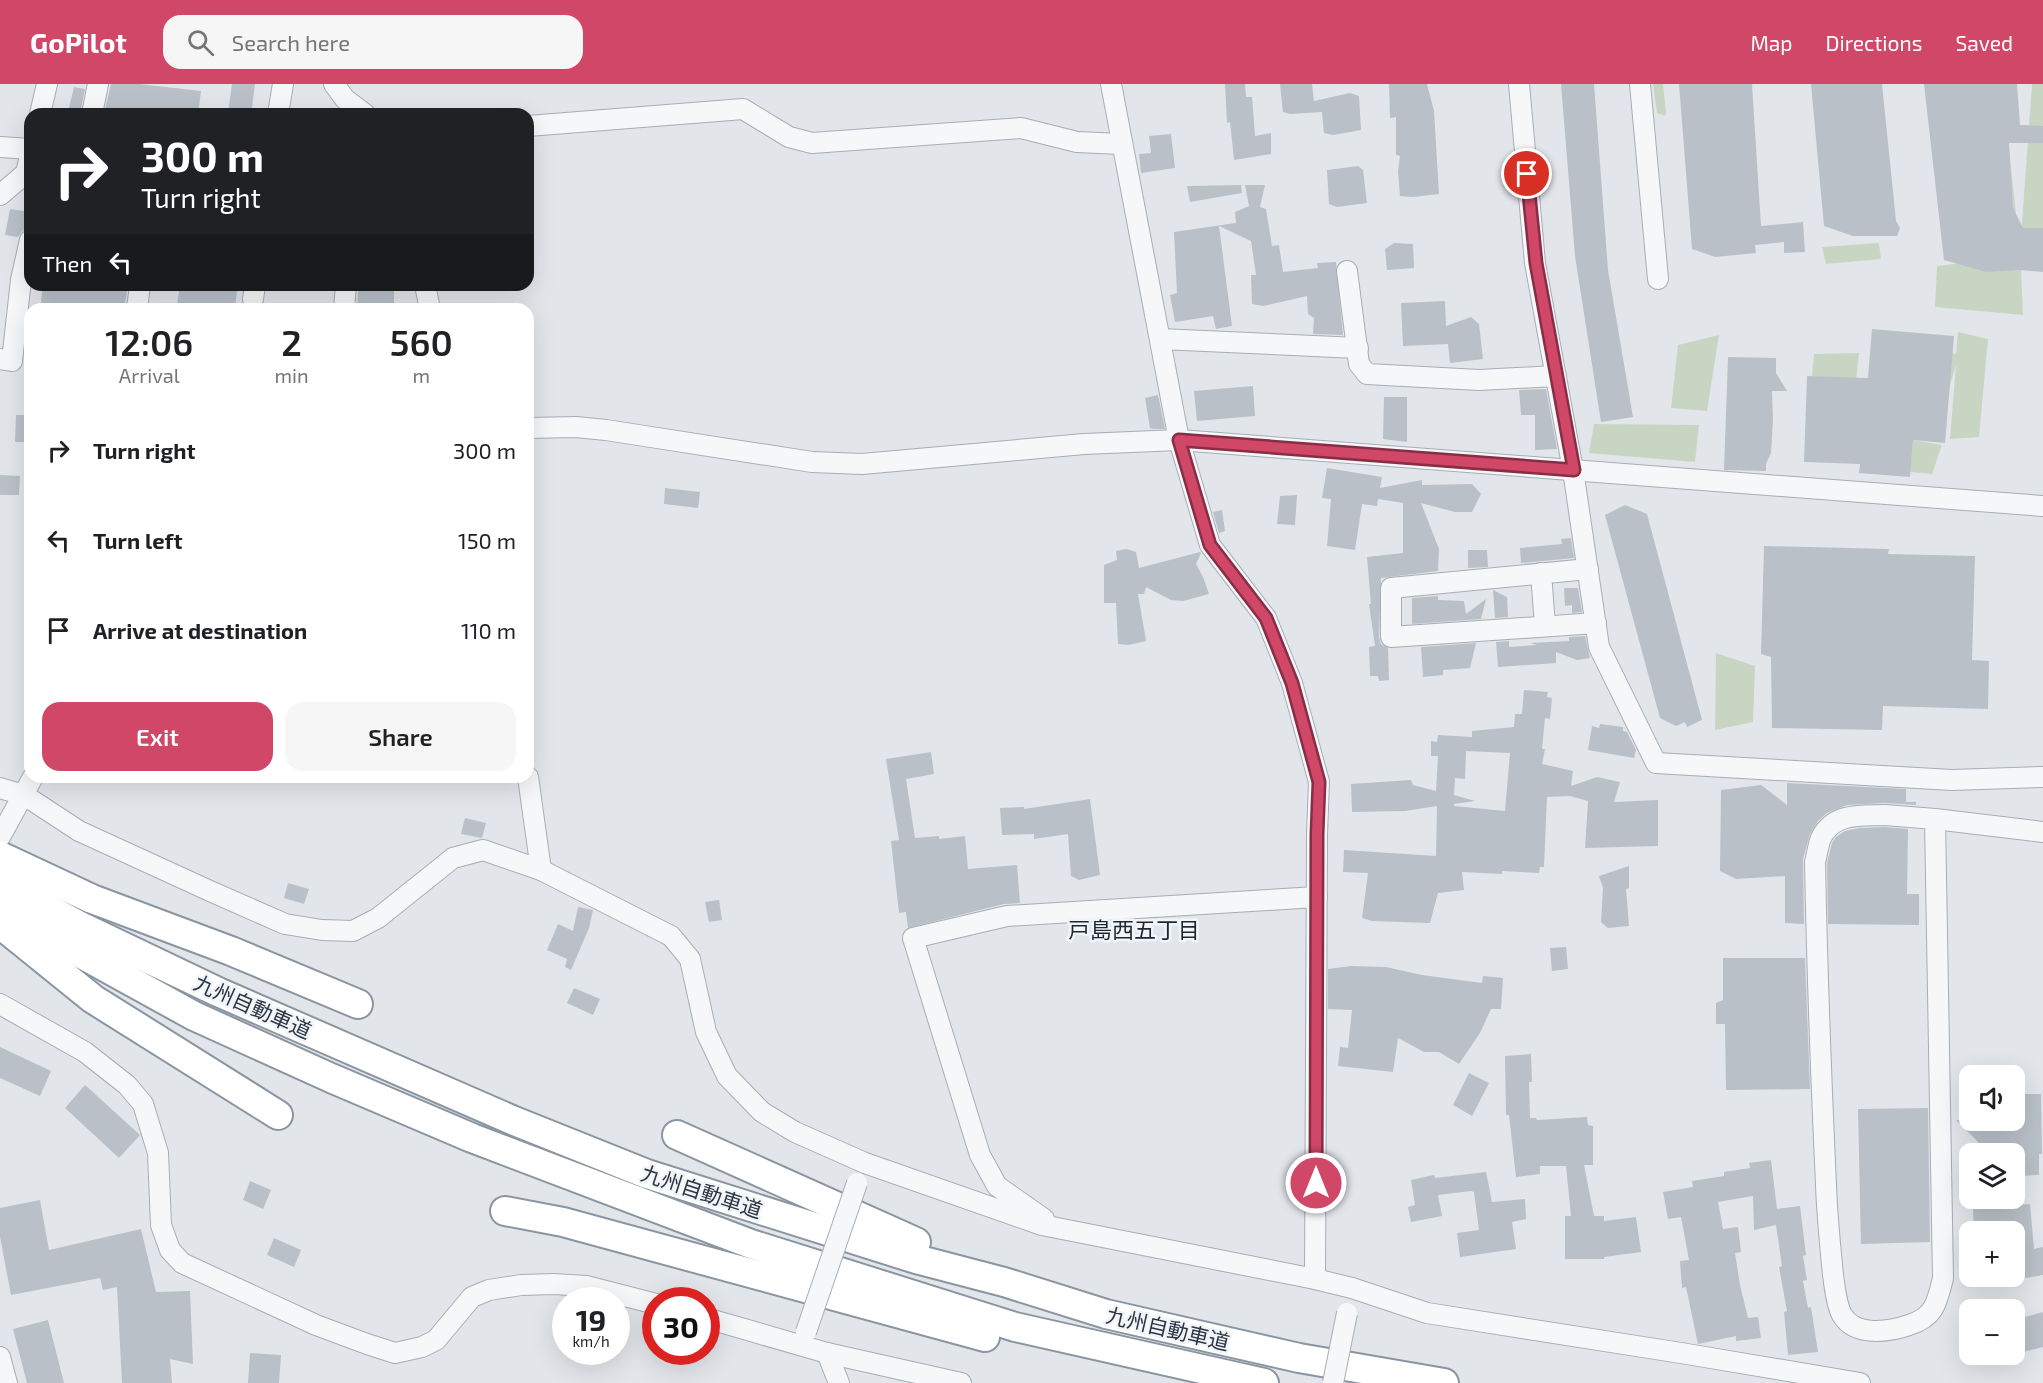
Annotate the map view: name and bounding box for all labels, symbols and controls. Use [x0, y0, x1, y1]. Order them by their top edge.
search box [163, 15, 583, 69]
text: GoPilot [30, 25, 127, 59]
icon: search [184, 26, 217, 59]
text: Search here [232, 29, 350, 55]
text: Map [1750, 30, 1793, 55]
text: Directions [1826, 30, 1922, 55]
text: Saved [1955, 30, 2013, 55]
text: 300 m [141, 130, 264, 180]
icon: right [42, 132, 120, 210]
pin [1501, 148, 1552, 199]
icon: arrive [1510, 157, 1543, 190]
text: Turn right [141, 181, 261, 213]
icon: left [104, 246, 137, 279]
text: Then [42, 250, 92, 276]
text: 12:06 [105, 320, 193, 363]
text: 2 [281, 320, 302, 363]
text: 560 [390, 320, 453, 363]
text: Arrival [119, 363, 180, 387]
text: min [274, 363, 309, 387]
text: m [413, 363, 430, 387]
icon: right [42, 434, 75, 467]
text: Turn right [93, 437, 195, 463]
text: 300 m [453, 437, 516, 463]
icon: left [42, 524, 75, 557]
text: Turn left [93, 527, 182, 553]
text: 150 m [458, 527, 516, 553]
icon: arrive [42, 614, 75, 647]
text: Arrive at destination [93, 617, 307, 643]
text: 110 m [461, 617, 516, 643]
button: Exit [42, 702, 273, 771]
button: Share [285, 702, 516, 771]
district label: 戸島西五丁目 [1068, 916, 1200, 942]
street label: 九州自動車道 [190, 969, 316, 1043]
map controls [1959, 1065, 2025, 1365]
button: sound [1959, 1065, 2025, 1131]
button: layers [1959, 1143, 2025, 1209]
position arrow [1284, 1151, 1348, 1215]
street label: 九州自動車道 [638, 1160, 766, 1222]
button: + [1959, 1221, 2025, 1287]
speed limit sign: 30 [642, 1287, 720, 1365]
button: − [1959, 1299, 2025, 1365]
text: 19 [576, 1301, 606, 1337]
street label: 九州自動車道 [1104, 1302, 1232, 1354]
text: km/h [572, 1332, 610, 1350]

